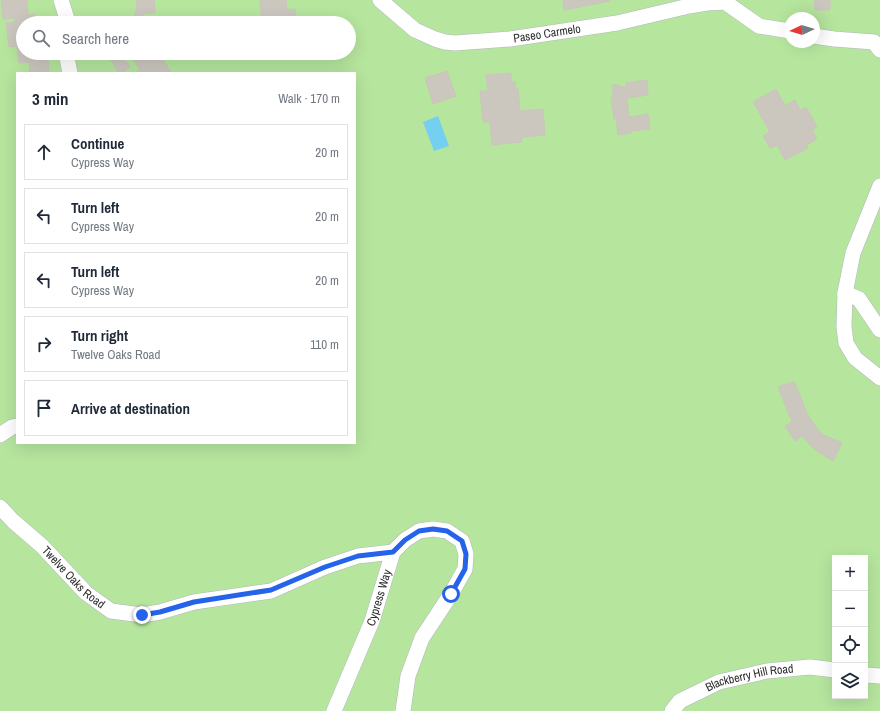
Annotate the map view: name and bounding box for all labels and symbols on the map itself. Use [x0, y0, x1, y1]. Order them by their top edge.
north arrow [784, 12, 820, 48]
street label: Paseo Carmelo [512, 21, 582, 46]
street label: Twelve Oaks Road [38, 543, 108, 612]
street label: Cypress Way [363, 567, 395, 629]
route start [442, 585, 460, 603]
route end [133, 606, 151, 624]
street label: Blackberry Hill Road [703, 661, 794, 695]

